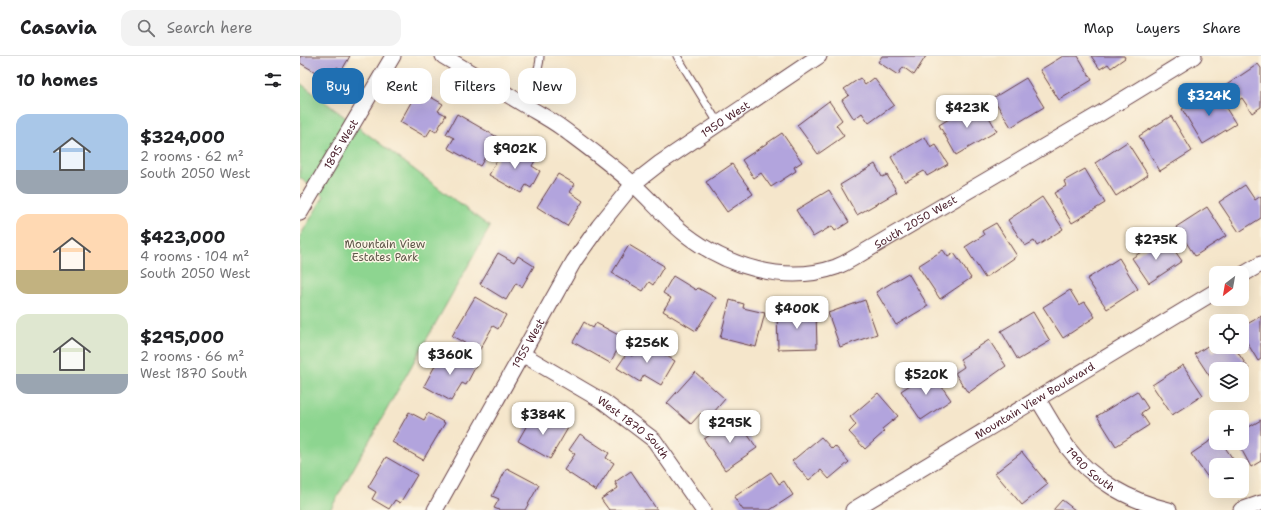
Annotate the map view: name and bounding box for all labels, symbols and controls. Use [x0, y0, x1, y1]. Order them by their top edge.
search box [121, 10, 401, 46]
text: Casavia [20, 15, 97, 40]
icon: search [135, 17, 157, 39]
text: Search here [167, 18, 252, 38]
text: Map [1084, 19, 1114, 37]
text: Layers [1136, 19, 1180, 37]
text: Share [1202, 19, 1241, 37]
chip: Buy [312, 68, 364, 104]
chip: Rent [372, 68, 432, 104]
chip: Filters [440, 68, 510, 104]
chip: New [518, 68, 576, 104]
text: 10 homes [16, 69, 98, 91]
icon: filters [262, 69, 284, 91]
pin: $324K [1181, 83, 1237, 117]
text: $324K [1187, 87, 1231, 104]
pin: $423K [939, 95, 995, 129]
street label: 1950 West [698, 97, 753, 141]
text: $423K [945, 99, 989, 116]
street label: 1895 West [320, 116, 362, 172]
text: $324,000 [140, 126, 225, 148]
icon: home [48, 130, 96, 178]
pin: $902K [487, 136, 543, 170]
text: $902K [493, 140, 537, 157]
text: 2 rooms · 62 m² [140, 148, 244, 165]
text: South 2050 West [140, 165, 250, 182]
street label: South 2050 West [871, 192, 960, 252]
text: $423,000 [140, 226, 225, 248]
pin: $275K [1128, 227, 1184, 261]
icon: home [48, 230, 96, 278]
text: $275K [1135, 231, 1177, 248]
park label: Mountain View Estates Park [345, 237, 426, 265]
text: 4 rooms · 104 m² [140, 248, 249, 265]
text: South 2050 West [140, 265, 250, 282]
north arrow [1209, 266, 1249, 306]
map controls [1209, 266, 1249, 498]
pin: $400K [769, 296, 825, 330]
text: $400K [775, 300, 819, 317]
button: locate [1209, 314, 1249, 354]
street label: 1955 West [508, 315, 548, 371]
text: $295,000 [140, 326, 224, 348]
icon: home [48, 330, 96, 378]
pin: $256K [619, 330, 675, 364]
text: $256K [625, 334, 669, 351]
pin: $360K [422, 342, 478, 376]
text: $360K [428, 346, 472, 363]
text: 2 rooms · 66 m² [140, 348, 244, 365]
street label: Mountain View Boulevard [972, 359, 1097, 442]
pin: $520K [898, 362, 954, 396]
button: layers [1209, 362, 1249, 402]
text: West 1870 South [140, 365, 247, 382]
text: $520K [904, 366, 948, 383]
street label: West 1870 South [595, 392, 673, 462]
pin: $384K [515, 402, 571, 436]
text: $384K [521, 406, 565, 423]
pin: $295K [702, 410, 758, 444]
button: + [1209, 410, 1249, 450]
text: $295K [708, 414, 752, 431]
street label: 1990 South [1063, 444, 1118, 495]
button: − [1209, 458, 1249, 498]

